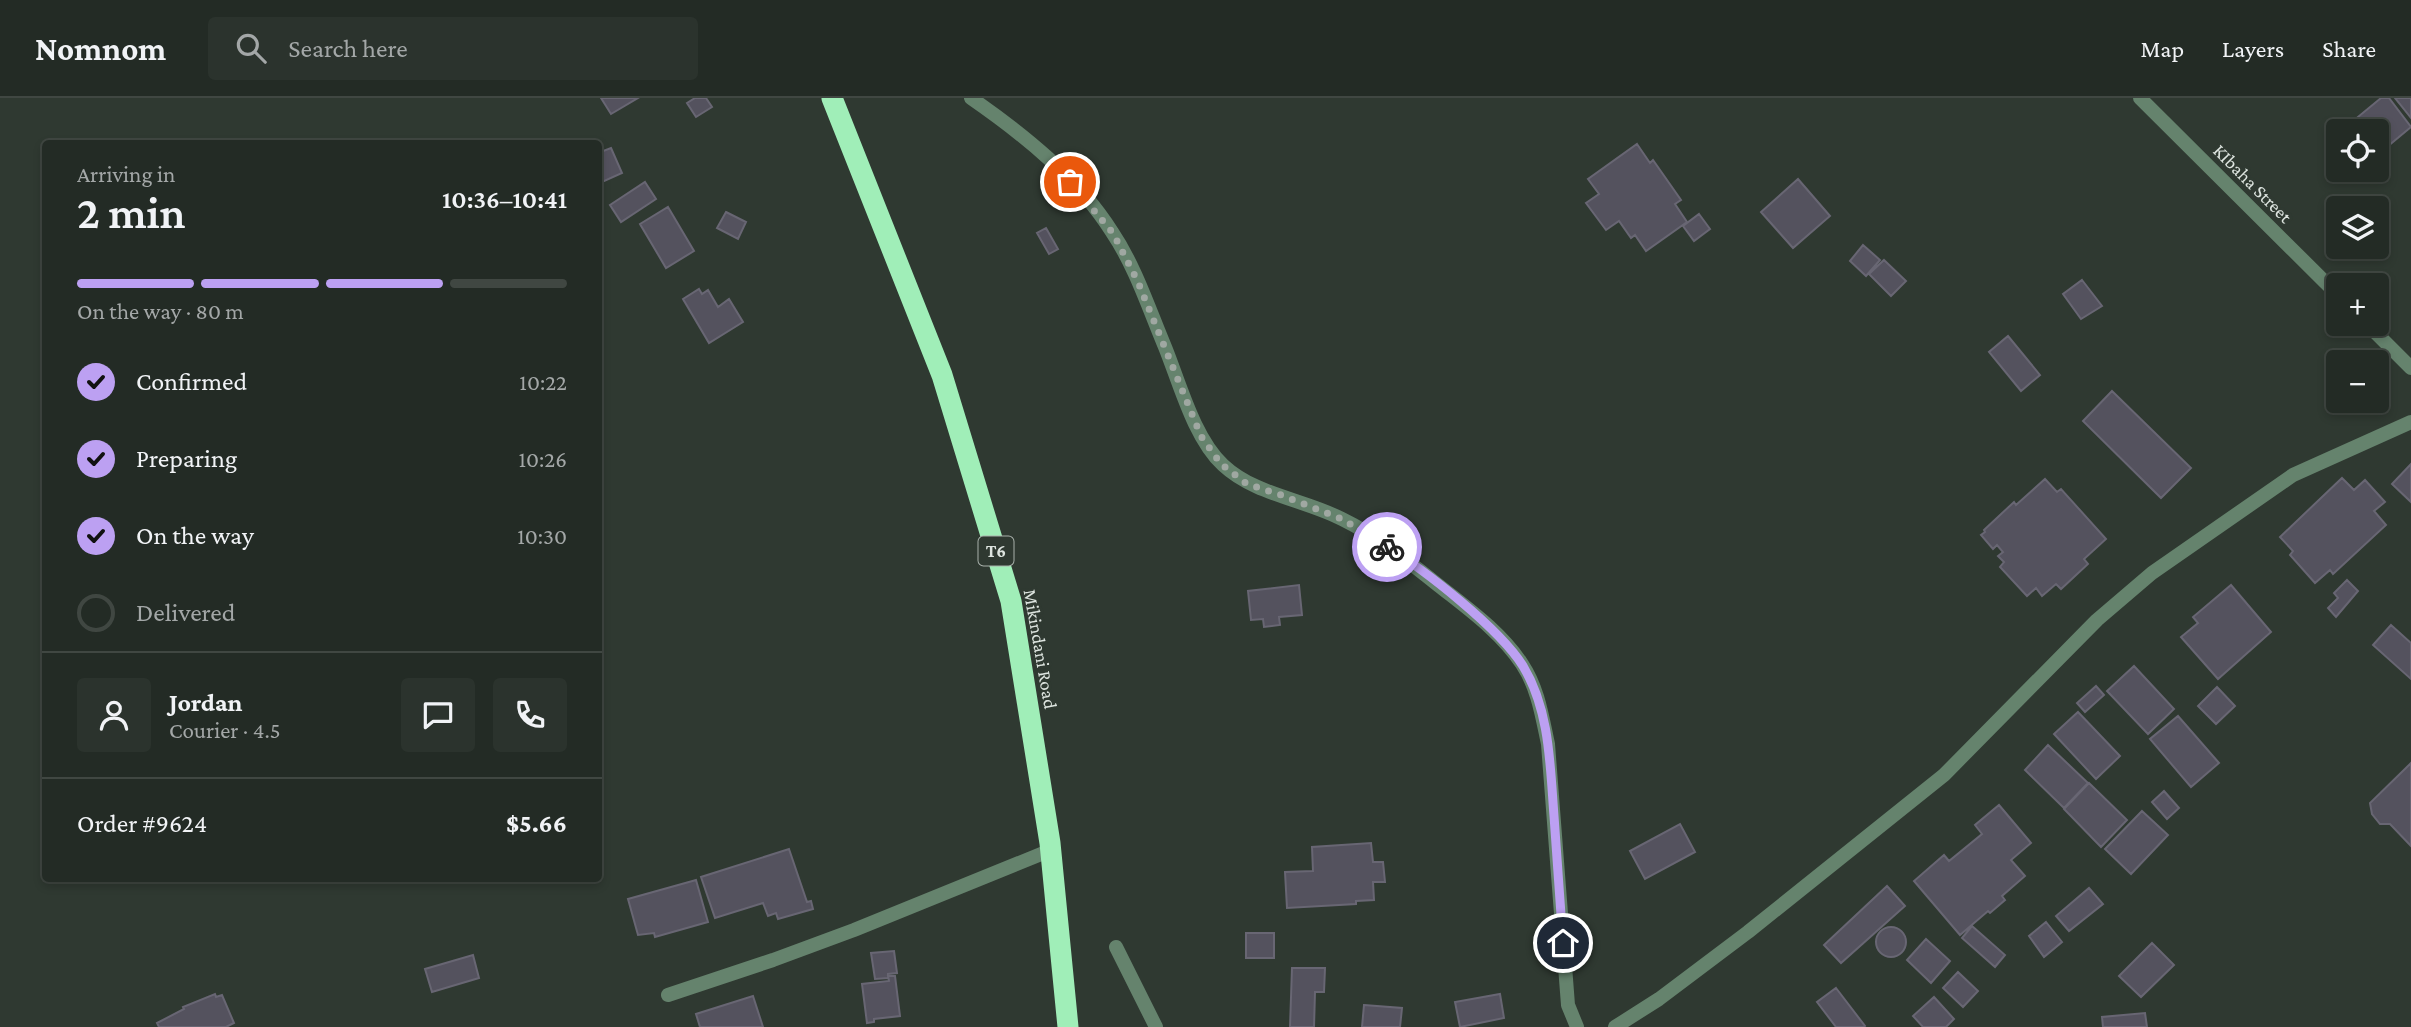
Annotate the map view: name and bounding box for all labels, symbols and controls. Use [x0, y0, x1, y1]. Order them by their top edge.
search box [208, 17, 698, 80]
icon: search [232, 29, 270, 67]
text: Nomnom [35, 30, 166, 67]
text: Search here [288, 34, 408, 63]
text: Map [2140, 35, 2184, 62]
text: Layers [2222, 35, 2284, 62]
text: Share [2322, 35, 2376, 62]
map controls [2326, 119, 2389, 413]
button: locate [2326, 119, 2389, 182]
street label: KIbaha Street [2209, 140, 2297, 227]
pin [1040, 152, 1100, 212]
text: Arriving in [77, 161, 175, 187]
icon: bag [1051, 163, 1089, 201]
text: 10:36–10:41 [442, 185, 567, 214]
text: 2 min [77, 187, 185, 238]
button: layers [2326, 196, 2389, 259]
button: + [2326, 273, 2389, 336]
text: On the way · 80 m [77, 298, 244, 324]
button: − [2326, 350, 2389, 413]
icon: check [77, 363, 115, 401]
text: Confirmed [136, 367, 247, 396]
text: 10:22 [519, 369, 567, 395]
icon: check [77, 440, 115, 478]
text: Preparing [136, 444, 237, 473]
text: 10:26 [518, 446, 567, 472]
courier [1352, 512, 1422, 582]
icon: check [77, 517, 115, 555]
text: On the way [136, 521, 254, 550]
text: 10:30 [517, 523, 567, 549]
icon: bike [1368, 528, 1406, 566]
road number: T6 [978, 536, 1014, 565]
street label: Mikindani Road [1020, 588, 1061, 711]
text: Delivered [136, 598, 235, 627]
button: person [77, 678, 151, 752]
button: chat [401, 678, 475, 752]
button: phone [493, 678, 567, 752]
text: Jordan [169, 688, 243, 717]
text: Courier · 4.5 [169, 717, 281, 743]
text: Order #9624 [77, 809, 207, 838]
text: $5.66 [506, 809, 567, 838]
pin [1533, 913, 1593, 973]
icon: home [1544, 924, 1582, 962]

